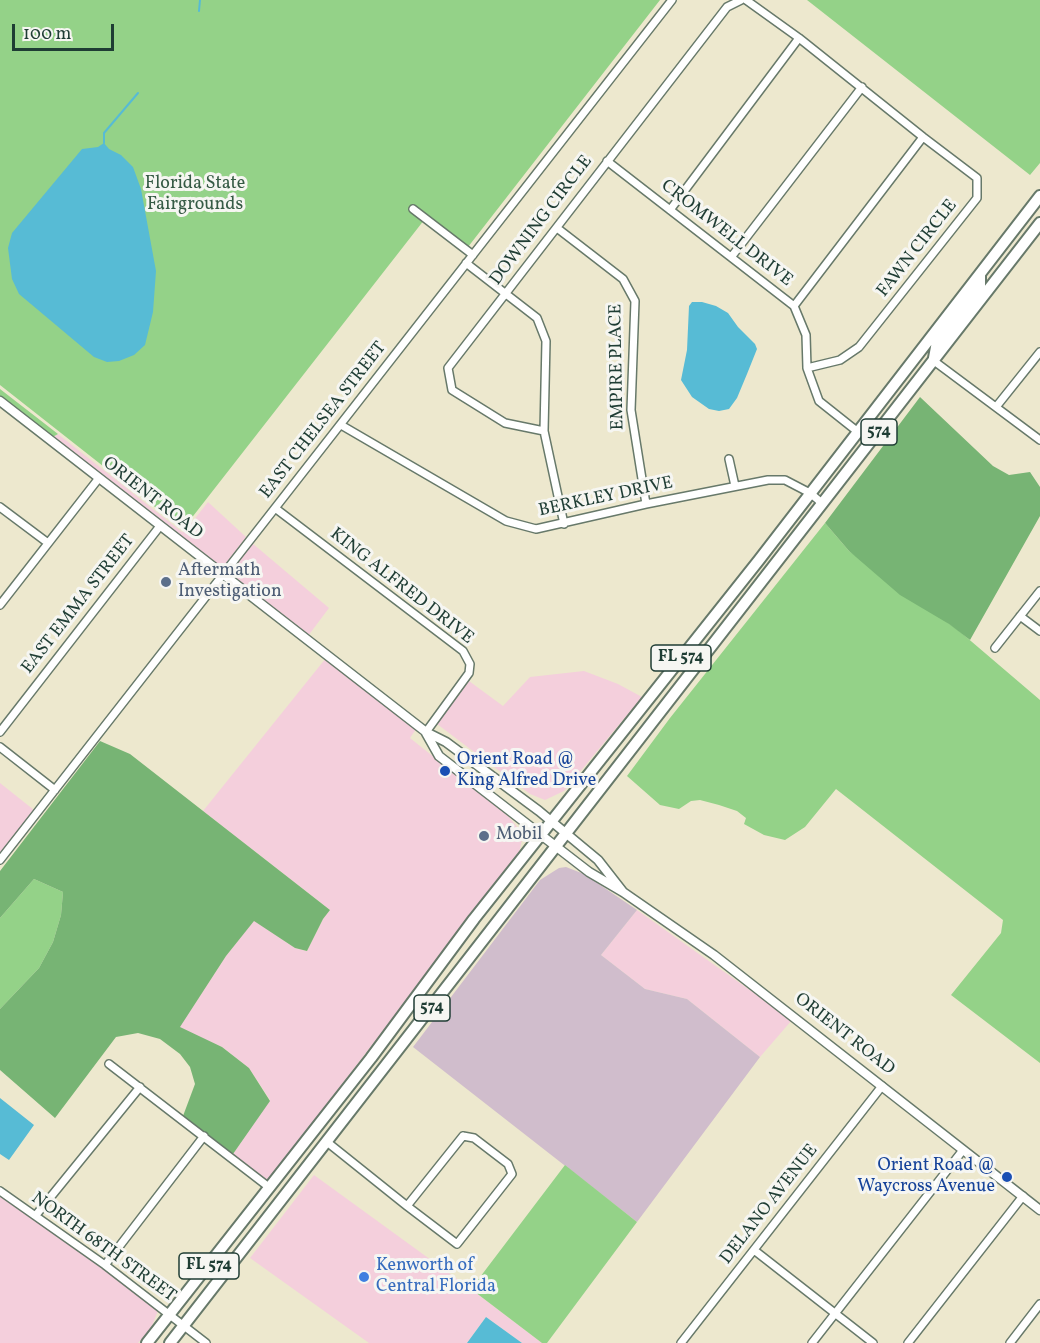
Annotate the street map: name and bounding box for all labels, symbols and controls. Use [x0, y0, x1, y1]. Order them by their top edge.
scale bar [15, 12, 117, 50]
text: 100 m [23, 22, 72, 47]
street label: DOWNING CIRCLE [486, 152, 598, 290]
park label: Florida State Fairgrounds [145, 174, 245, 216]
street label: CROMWELL DRIVE [656, 176, 796, 292]
street label: FAWN CIRCLE [873, 196, 963, 302]
street label: EMPIRE PLACE [606, 304, 630, 430]
street label: EAST CHELSEA STREET [256, 338, 392, 504]
road number: 574 [861, 419, 897, 445]
street label: ORIENT ROAD [98, 453, 206, 545]
street label: BERKLEY DRIVE [537, 473, 675, 523]
street label: KING ALFRED DRIVE [325, 524, 477, 650]
street label: EAST EMMA STREET [18, 531, 140, 679]
place label: Aftermath Investigation [178, 561, 282, 604]
marker: Aftermath Investigation [159, 575, 173, 589]
road number: FL 574 [651, 645, 711, 671]
place label: Orient Road @ King Alfred Drive [457, 750, 596, 792]
marker: Orient Road @ King Alfred Drive [438, 764, 452, 778]
place label: Mobil [496, 825, 542, 847]
marker: Mobil [477, 829, 491, 843]
street label: ORIENT ROAD [790, 989, 898, 1081]
road number: 574 [414, 995, 450, 1021]
street label: DELANO AVENUE [716, 1141, 824, 1269]
place label: Orient Road @ Waycross Avenue [857, 1156, 995, 1198]
marker: Orient Road @ Waycross Avenue [1000, 1170, 1014, 1184]
street label: NORTH 68TH STREET [26, 1188, 180, 1308]
road number: FL 574 [179, 1253, 239, 1279]
place label: Kenworth of Central Florida [376, 1256, 496, 1298]
marker: Kenworth of Central Florida [357, 1270, 371, 1284]

